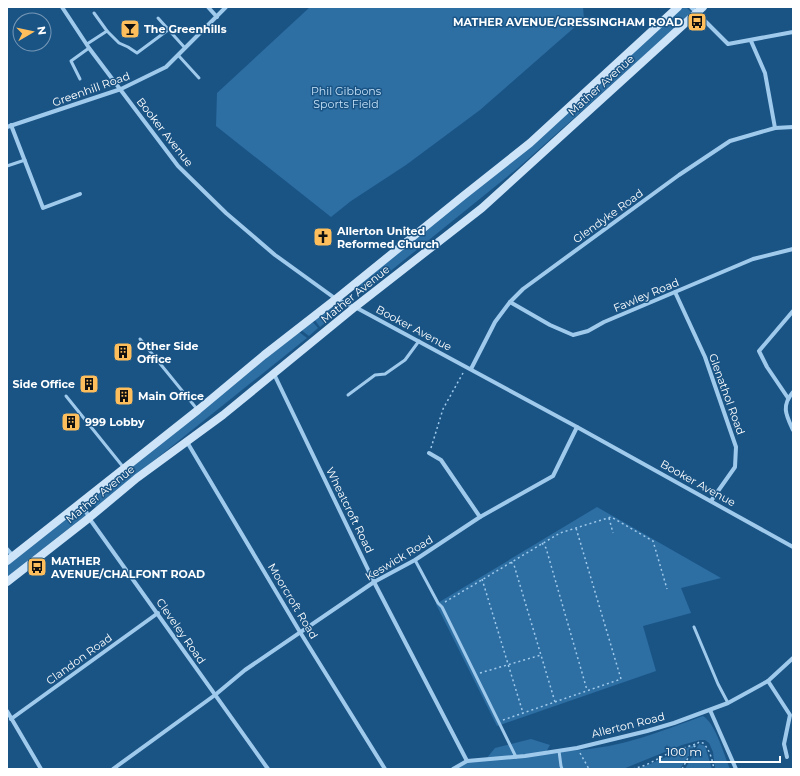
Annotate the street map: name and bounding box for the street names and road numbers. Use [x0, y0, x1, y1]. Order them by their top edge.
street label: Mather Avenue [565, 51, 637, 118]
street label: Greenhill Road [50, 68, 132, 110]
street label: Booker Avenue [134, 95, 197, 170]
street label: Glendyke Road [570, 186, 646, 246]
street label: Mather Avenue [318, 262, 392, 326]
street label: Fawley Road [611, 275, 681, 315]
street label: Booker Avenue [374, 302, 455, 354]
street label: Glenathol Road [706, 351, 748, 437]
street label: Booker Avenue [658, 457, 738, 510]
street label: Mather Avenue [63, 462, 137, 526]
street label: Wheatcroft Road [323, 465, 377, 555]
street label: Keswick Road [363, 532, 435, 584]
street label: Moorcroft Road [265, 561, 321, 641]
street label: Cleveley Road [153, 595, 209, 667]
street label: Clandon Road [43, 630, 115, 688]
street label: Allerton Road [590, 709, 666, 741]

